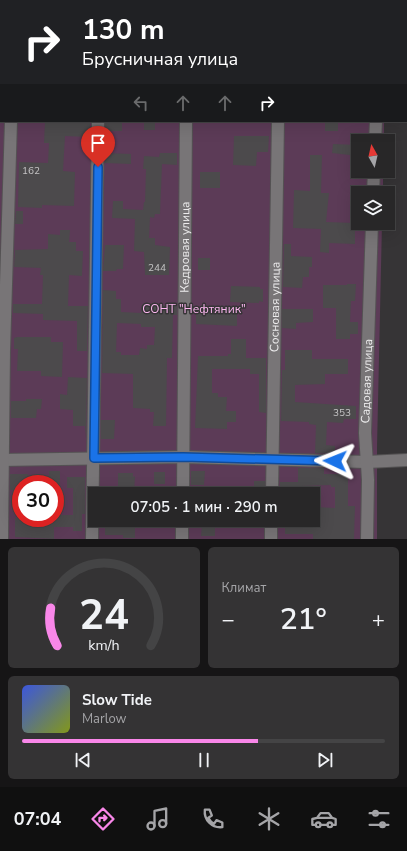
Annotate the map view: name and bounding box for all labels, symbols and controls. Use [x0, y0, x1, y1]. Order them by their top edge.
text: 130 m [82, 11, 165, 49]
icon: right [16, 16, 68, 68]
text: Брусничная улица [82, 47, 238, 71]
icon: left [130, 92, 152, 114]
icon: ahead [172, 92, 194, 114]
icon: ahead [214, 92, 236, 114]
icon: right [256, 92, 278, 114]
pin [81, 126, 115, 167]
icon: arrive [87, 132, 109, 154]
north arrow [351, 134, 395, 178]
map controls [351, 134, 395, 230]
house number: 162 [22, 164, 40, 178]
button: layers [351, 186, 395, 230]
street label: Кедровая улица [177, 201, 193, 293]
house number: 244 [148, 261, 166, 275]
street label: Сосновая улица [266, 262, 284, 352]
park label: СОНТ "Нефтяник" [142, 301, 246, 317]
street label: Садовая улица [357, 339, 376, 424]
house number: 353 [333, 406, 351, 420]
position arrow [314, 440, 356, 482]
speed limit sign: 30 [12, 475, 64, 527]
text: 07:05 · 1 мин · 290 m [130, 497, 278, 517]
text: Климат [222, 579, 266, 597]
text: 24 [79, 586, 129, 643]
text: 21° [280, 599, 327, 640]
text: − [222, 605, 235, 635]
text: + [372, 605, 385, 635]
text: km/h [88, 635, 119, 654]
text: Slow Tide [82, 690, 152, 710]
text: Marlow [82, 710, 127, 728]
icon: previous [72, 749, 94, 771]
icon: pause [193, 749, 215, 771]
icon: next [314, 749, 336, 771]
icon: directions [89, 805, 117, 833]
icon: music [144, 805, 172, 833]
icon: phone [199, 805, 227, 833]
icon: climate [255, 805, 283, 833]
icon: car [310, 805, 338, 833]
icon: filters [365, 805, 393, 833]
text: 07:04 [14, 807, 61, 831]

